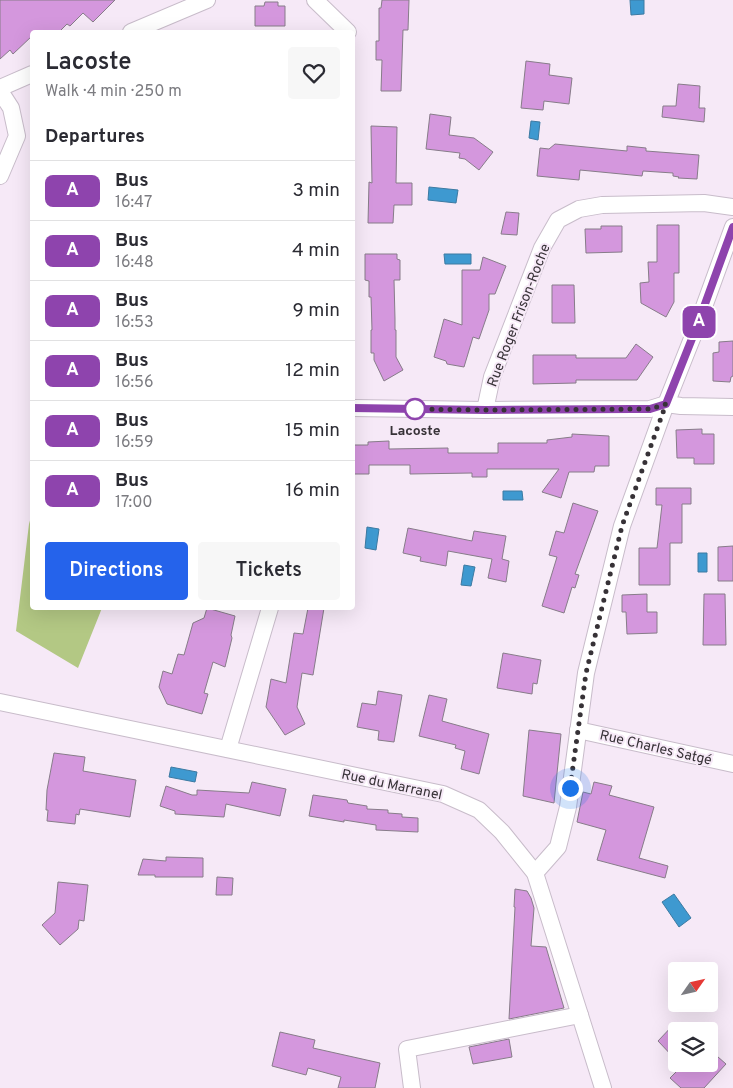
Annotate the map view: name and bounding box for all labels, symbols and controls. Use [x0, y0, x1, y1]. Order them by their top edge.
button: heart [288, 47, 340, 99]
text: Lacoste [45, 48, 132, 78]
text: Walk · 4 min · 250 m [45, 82, 182, 102]
text: Departures [45, 125, 145, 149]
text: Bus [115, 169, 149, 193]
text: A [66, 179, 79, 202]
text: 3 min [292, 179, 340, 203]
text: 16:47 [115, 193, 152, 213]
text: Bus [115, 229, 149, 253]
text: A [66, 239, 79, 262]
text: 4 min [292, 239, 340, 263]
street label: Rue Roger Frison-Roche [484, 242, 555, 389]
text: 16:48 [115, 253, 154, 273]
text: Bus [115, 289, 149, 313]
text: A [66, 299, 79, 322]
text: 9 min [293, 299, 340, 323]
line badge: A [683, 306, 715, 338]
text: A [693, 310, 705, 333]
text: 16:53 [115, 313, 154, 333]
text: Bus [115, 349, 149, 373]
text: A [66, 359, 79, 382]
text: 12 min [285, 359, 340, 383]
text: 16:56 [115, 373, 154, 393]
marker: Lacoste [404, 398, 426, 420]
text: Bus [115, 409, 149, 433]
text: A [66, 419, 79, 442]
text: 15 min [285, 419, 340, 443]
place label: Lacoste [389, 423, 441, 440]
text: 16:59 [115, 433, 153, 453]
text: Bus [115, 469, 149, 493]
text: A [66, 479, 79, 502]
text: 16 min [285, 479, 340, 503]
text: 17:00 [115, 493, 153, 513]
button: Directions [45, 542, 188, 600]
button: Tickets [198, 542, 340, 600]
street label: Rue Charles Satgé [598, 727, 713, 770]
street label: Rue du Marranel [340, 766, 444, 804]
your location [558, 776, 583, 801]
north arrow [668, 962, 718, 1012]
map controls [668, 962, 718, 1072]
button: layers [668, 1022, 718, 1072]

